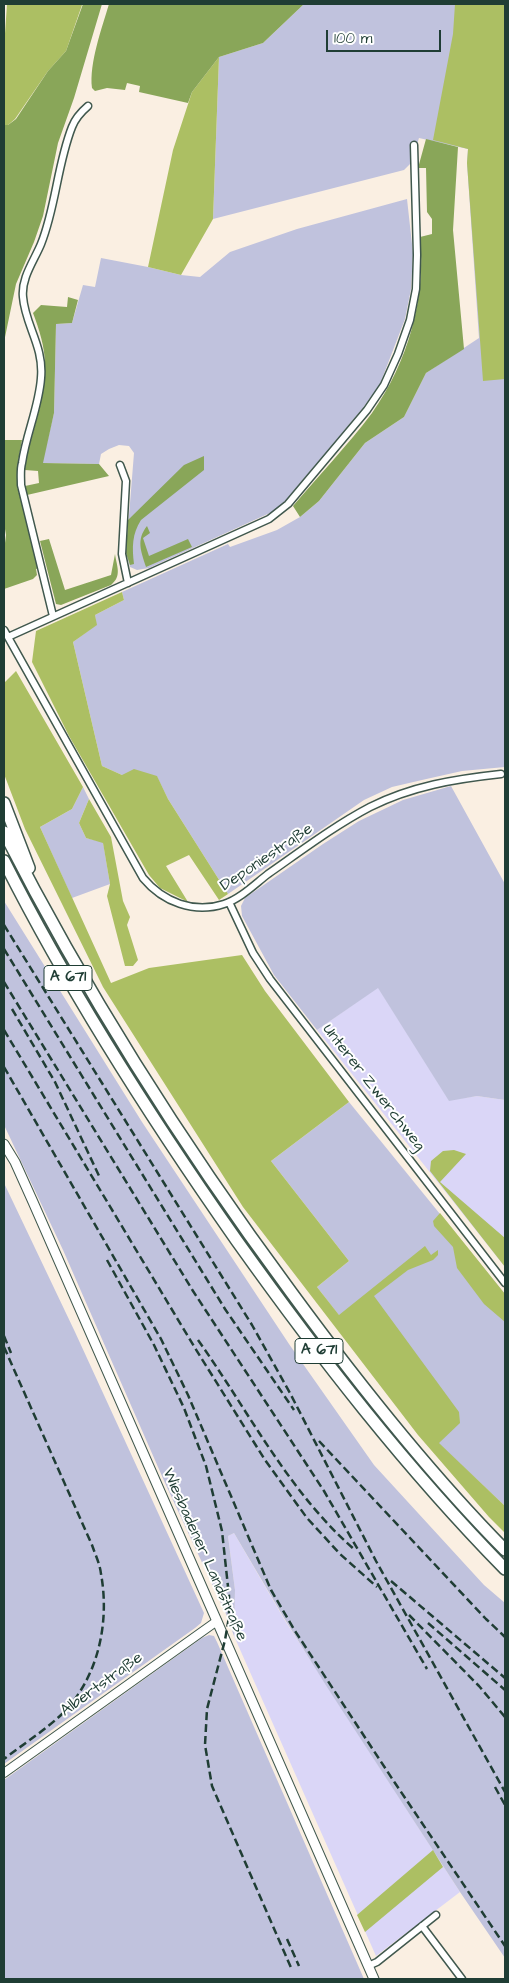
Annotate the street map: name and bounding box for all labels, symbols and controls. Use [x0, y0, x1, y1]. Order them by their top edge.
scale bar [329, 20, 444, 52]
text: 100 m [334, 28, 373, 49]
street label: Deponiestraße [217, 820, 317, 896]
road number: A 671 [44, 966, 92, 990]
street label: Unterer Zwerchweg [318, 1021, 428, 1155]
road number: A 671 [295, 1338, 343, 1364]
street label: Wiesbadener Landstraße [157, 1466, 251, 1644]
street label: Albertstraße [57, 1649, 147, 1721]

